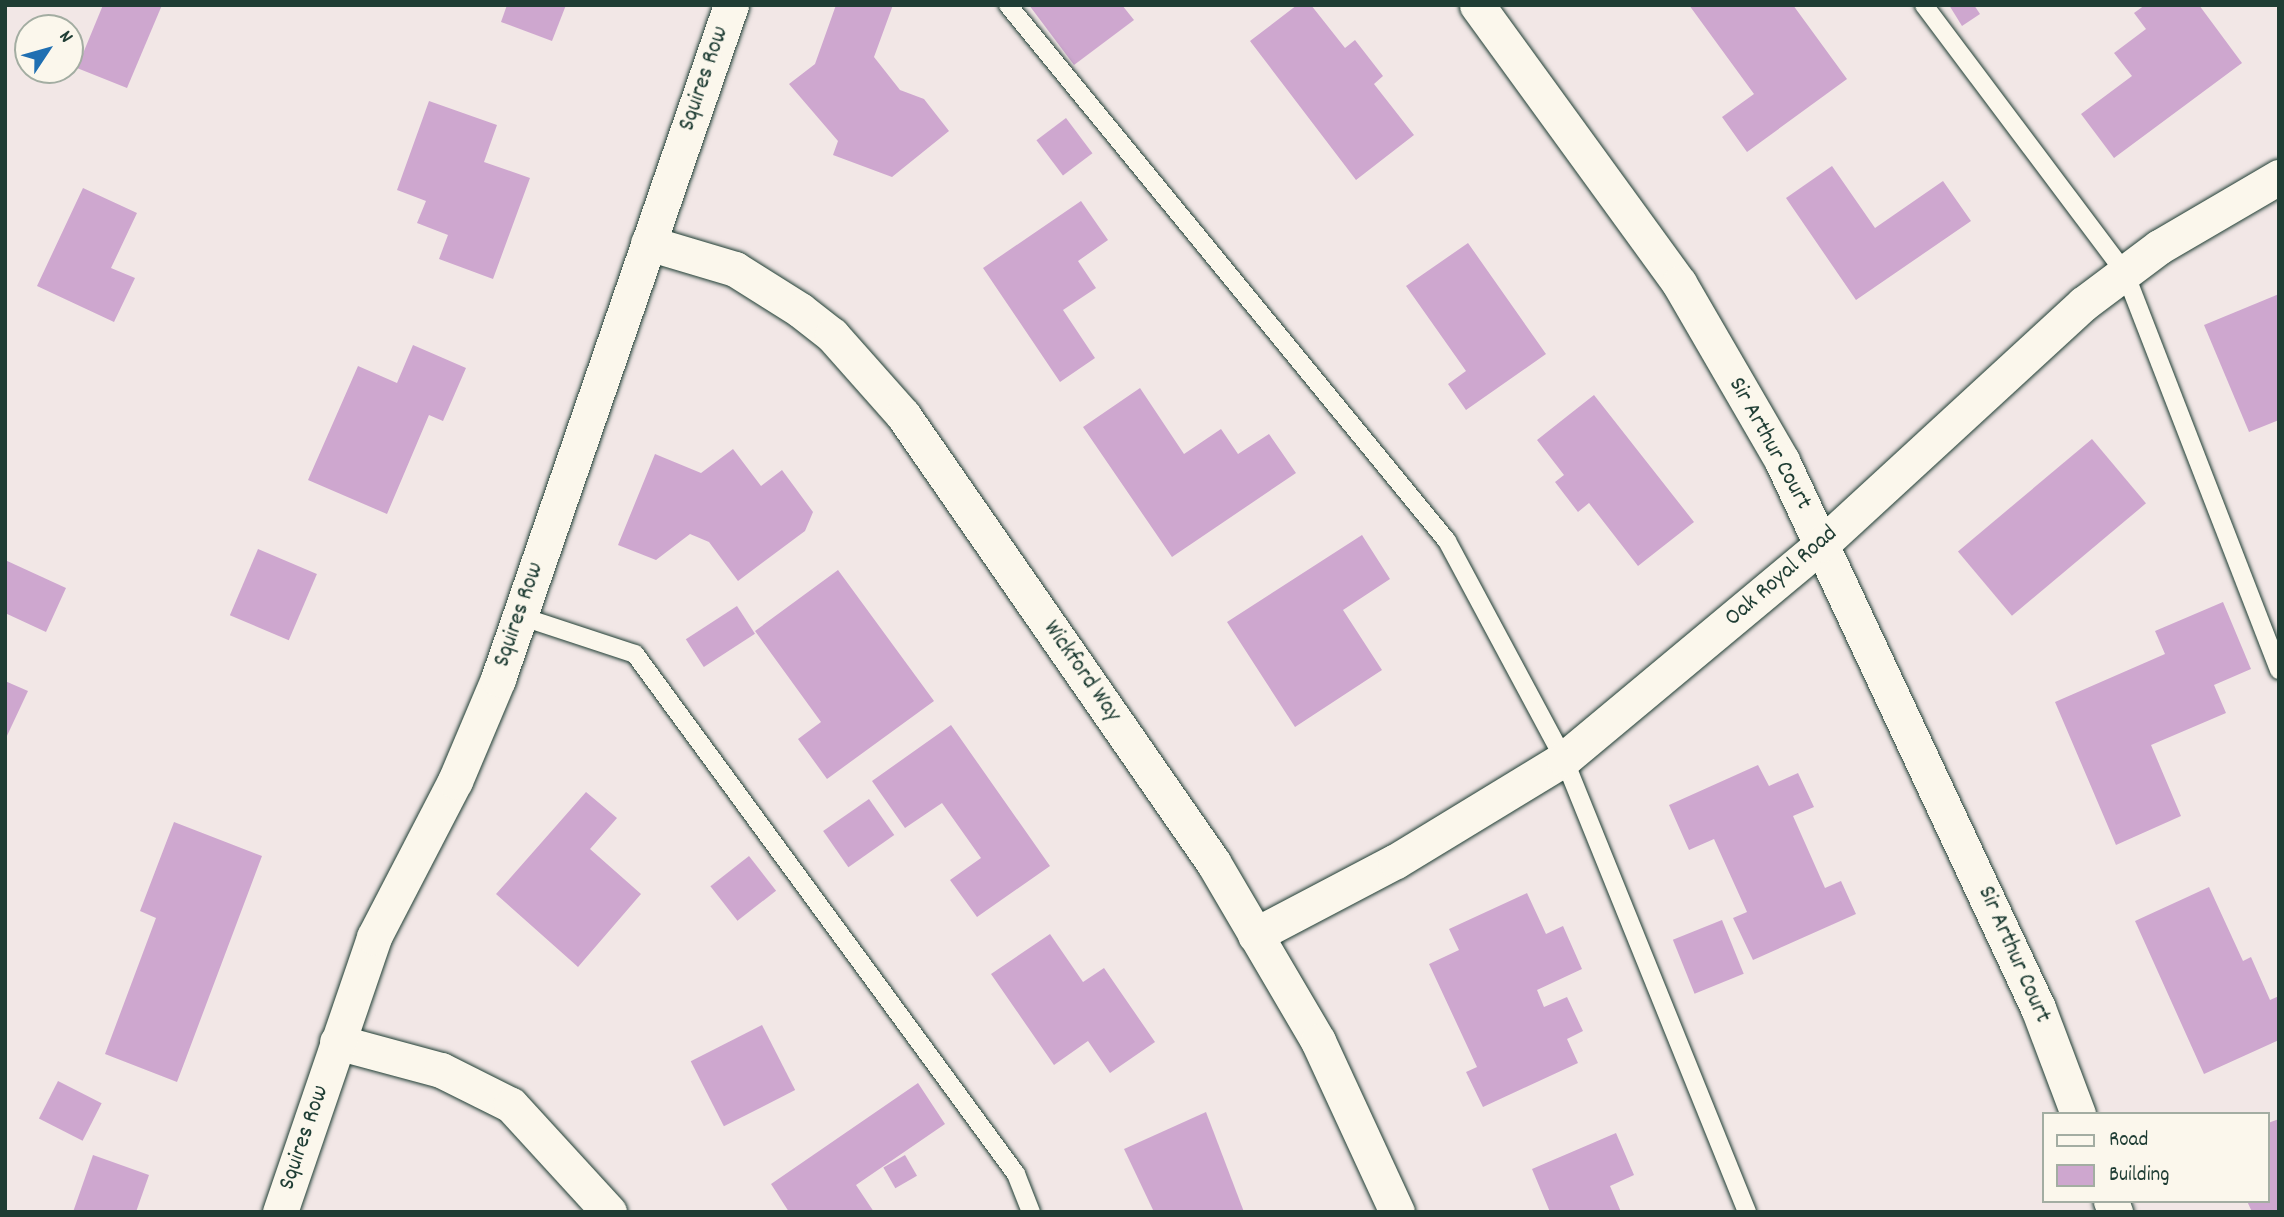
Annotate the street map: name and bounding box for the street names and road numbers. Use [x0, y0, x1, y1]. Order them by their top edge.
street label: Squires Row [674, 23, 736, 135]
street label: Sir Arthur Court [1721, 373, 1817, 515]
street label: Oak Royal Road [1720, 520, 1844, 634]
street label: Squires Row [489, 559, 551, 671]
street label: Wickford Way [1036, 616, 1126, 728]
street label: Sir Arthur Court [1970, 882, 2056, 1028]
street label: Squires Row [274, 1082, 336, 1194]

